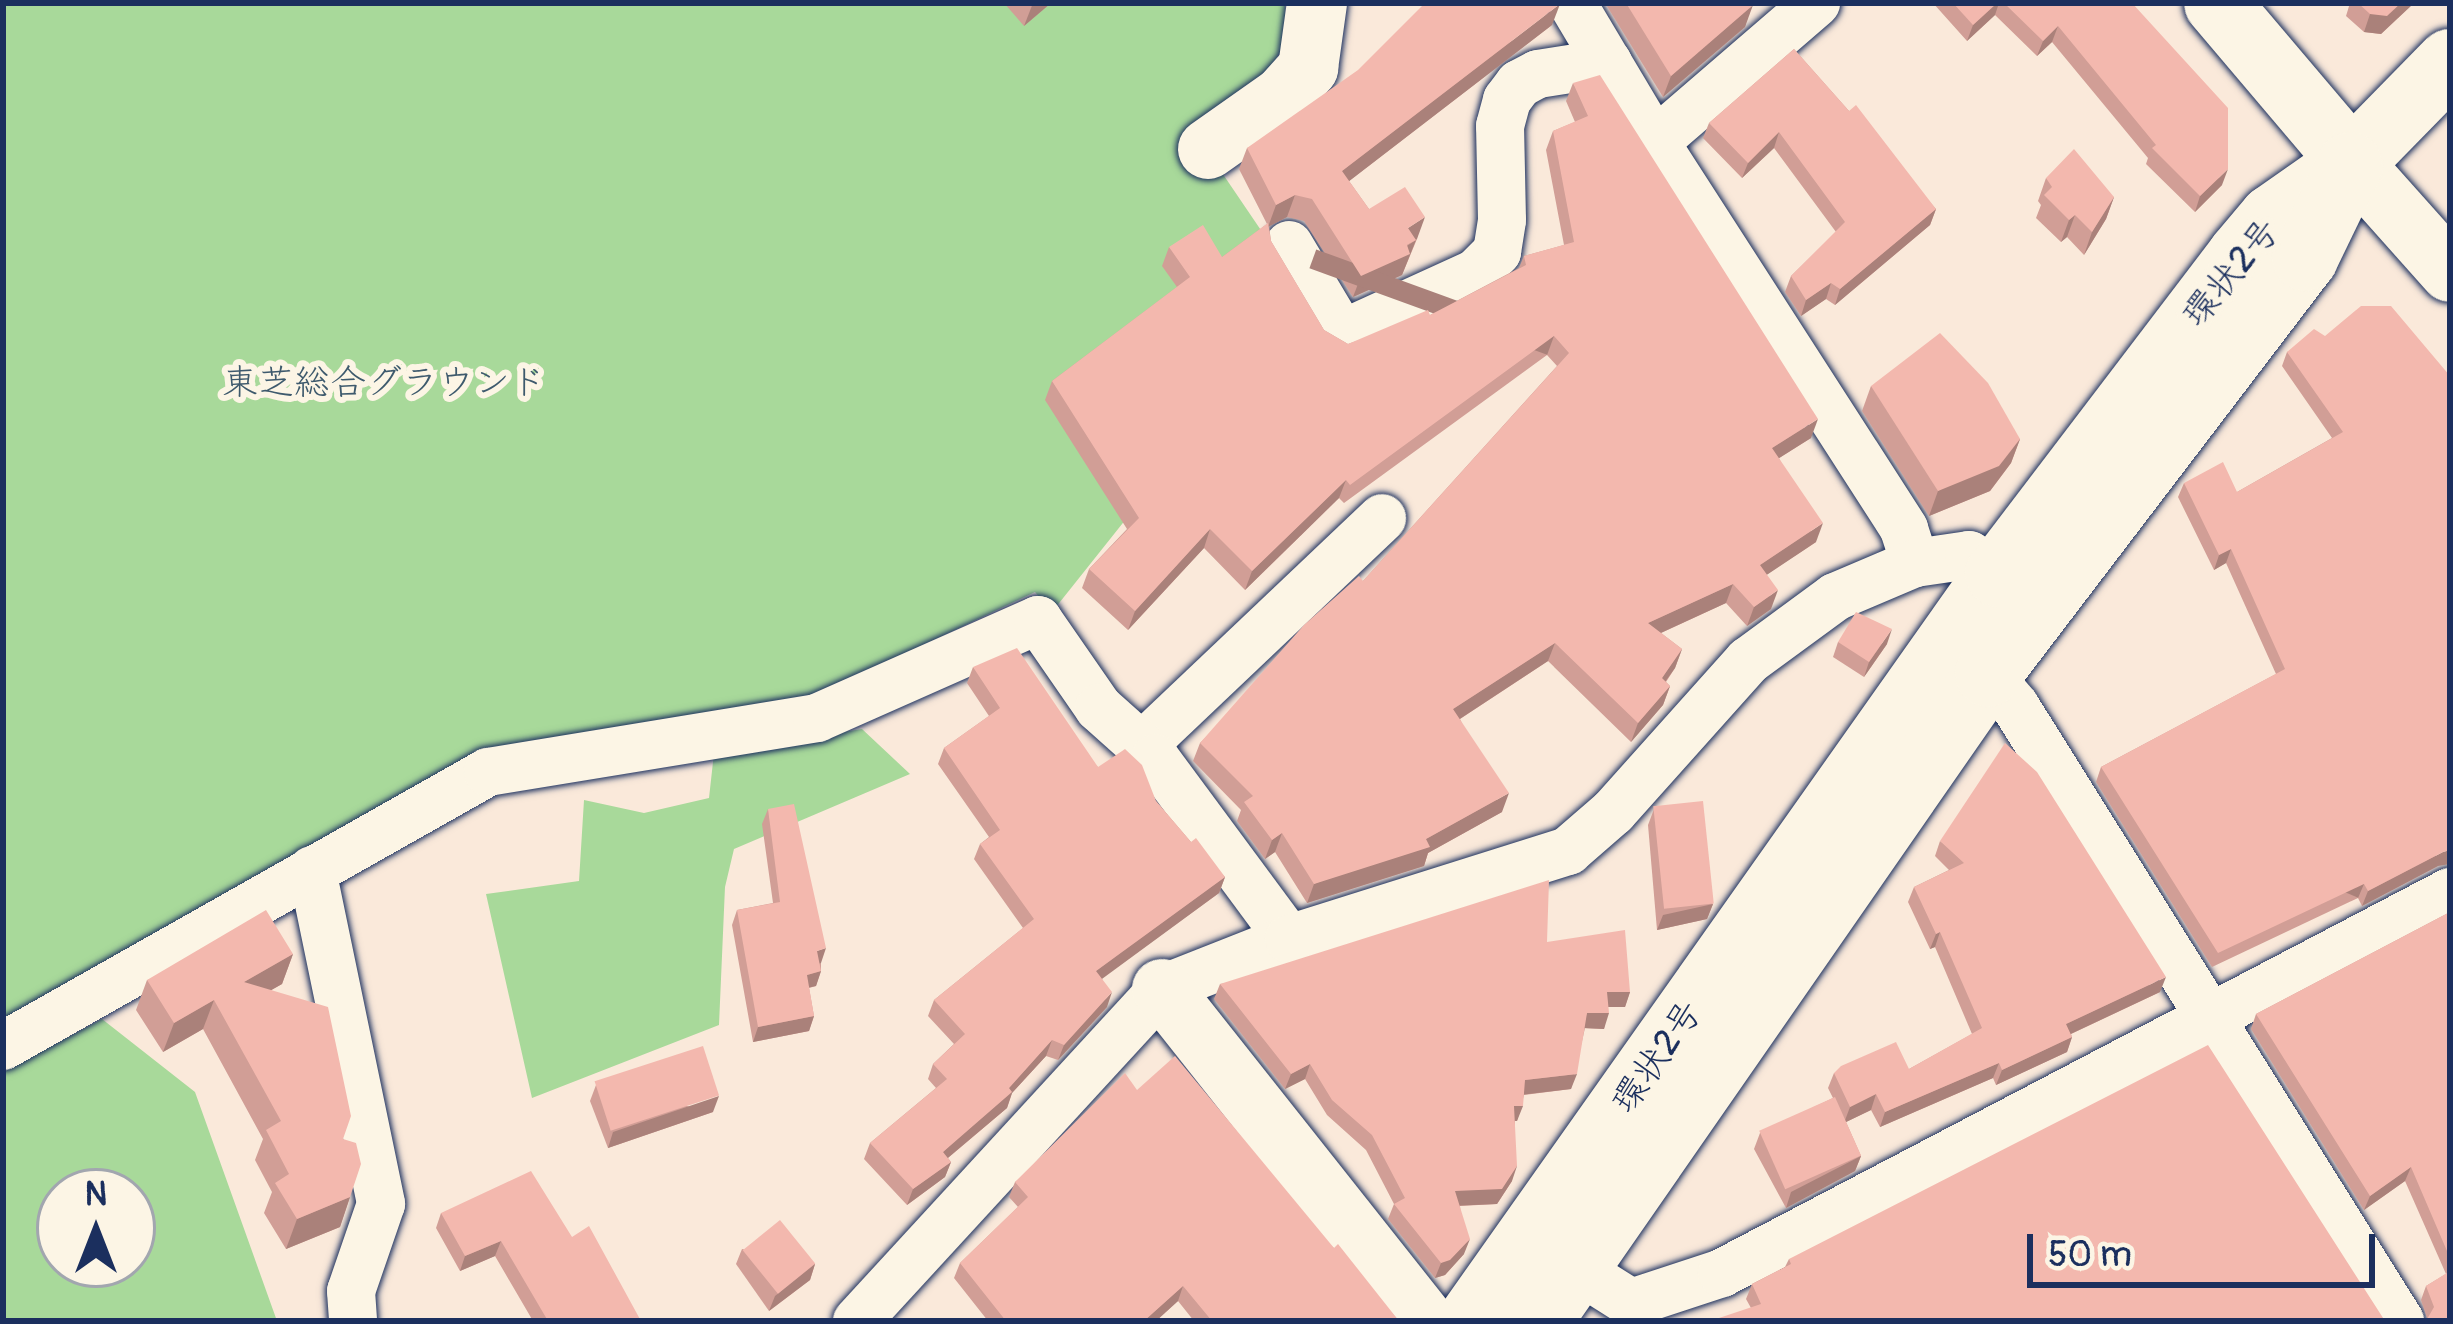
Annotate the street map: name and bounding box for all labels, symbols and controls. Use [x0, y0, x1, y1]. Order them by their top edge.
street label: 環状2号 [2173, 210, 2289, 336]
park label: 東芝総合グラウンド [222, 361, 546, 405]
street label: 環状2号 [1603, 992, 1711, 1122]
north arrow [36, 1168, 156, 1288]
text: N [85, 1174, 107, 1215]
scale bar [2033, 1210, 2381, 1284]
text: 50 m [2048, 1232, 2132, 1277]

